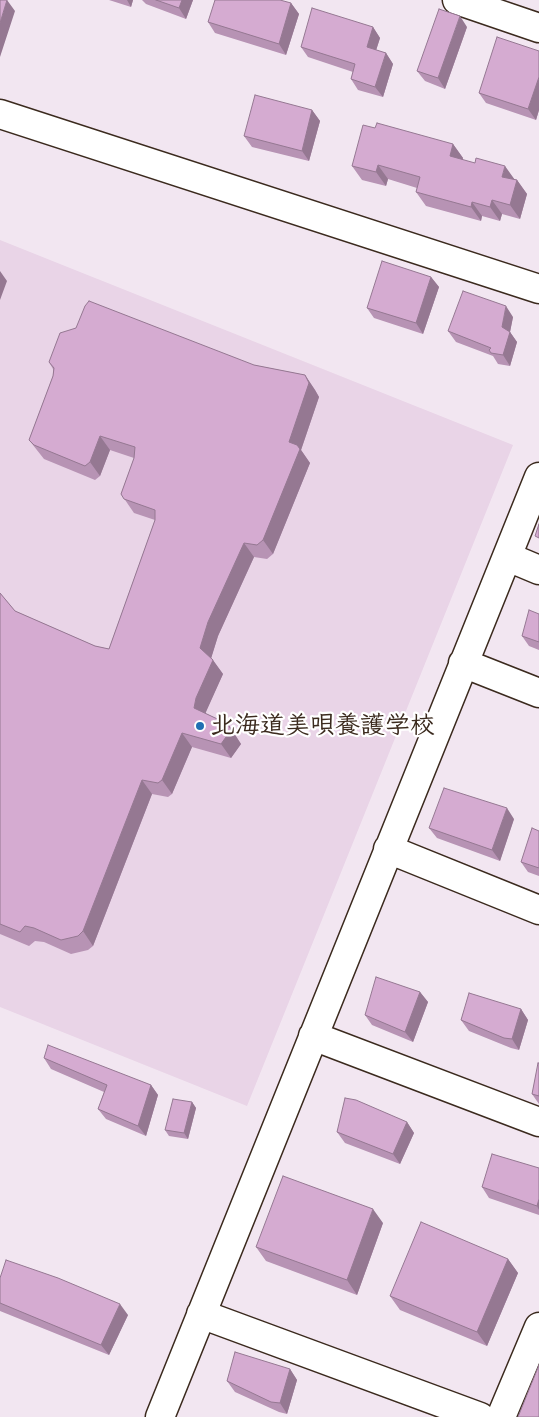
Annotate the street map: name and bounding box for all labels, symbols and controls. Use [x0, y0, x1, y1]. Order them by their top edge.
place label: 北海道美唄養護学校 [210, 711, 435, 741]
marker: 北海道美唄養護学校 [194, 720, 206, 732]

